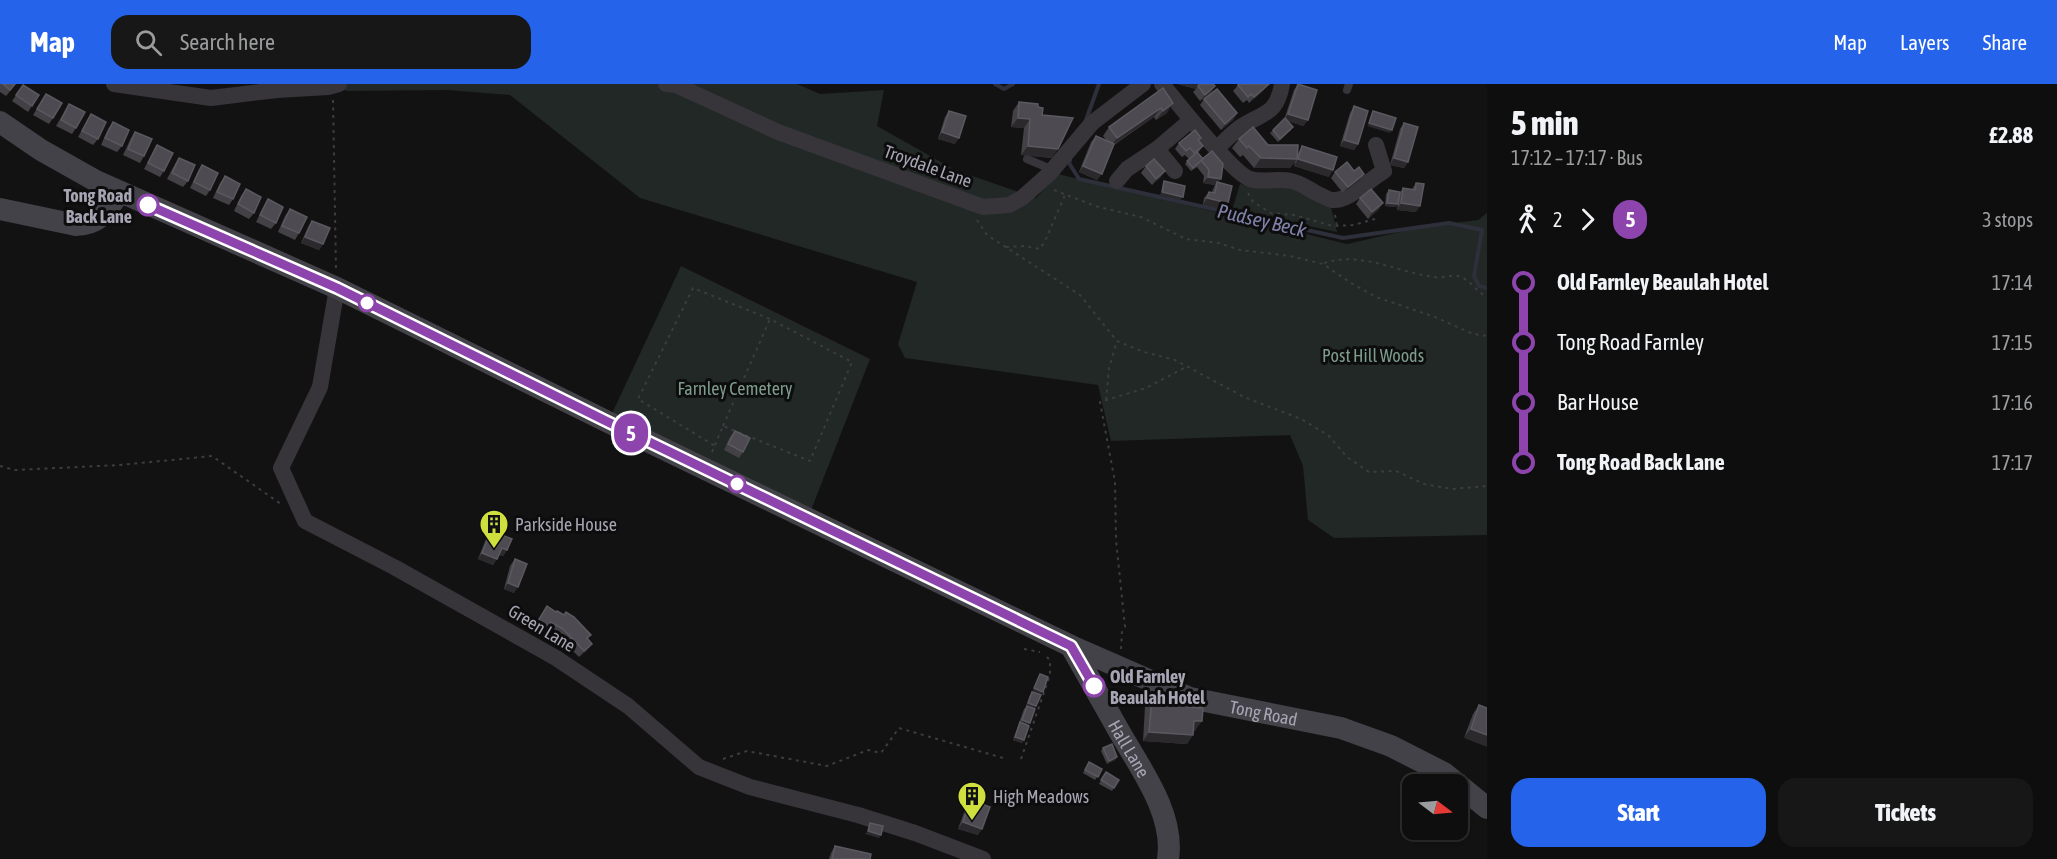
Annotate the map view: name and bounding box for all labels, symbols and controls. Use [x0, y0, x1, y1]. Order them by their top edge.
search box [111, 15, 531, 69]
text: Map [30, 26, 75, 58]
icon: search [132, 26, 165, 59]
text: Search here [180, 29, 275, 55]
text: Map [1833, 30, 1867, 54]
text: Layers [1900, 30, 1950, 54]
text: Share [1983, 30, 2027, 54]
text: 5 min [1511, 104, 1578, 142]
text: £2.88 [1989, 122, 2033, 148]
street label: Troydale Lane [881, 140, 975, 192]
text: 17:12 – 17:17 · Bus [1511, 146, 1643, 169]
place label: Tong Road Back Lane [63, 185, 132, 227]
marker: Tong Road Back Lane [137, 194, 159, 216]
water label: Pudsey Beck [1215, 199, 1309, 241]
icon: walk [1511, 203, 1544, 236]
icon: forward [1571, 203, 1604, 236]
text: 5 [1625, 207, 1635, 231]
text: 2 [1553, 208, 1562, 231]
text: 3 stops [1982, 208, 2033, 231]
text: Old Farnley Beaulah Hotel [1557, 269, 1768, 295]
text: 17:14 [1992, 271, 2033, 294]
unlabelled marker [358, 294, 376, 312]
text: Tong Road Farnley [1557, 329, 1704, 355]
text: 17:15 [1992, 331, 2033, 354]
park label: Post Hill Woods [1322, 345, 1424, 366]
park label: Farnley Cemetery [677, 378, 793, 399]
text: Bar House [1557, 389, 1639, 415]
text: 17:16 [1992, 391, 2033, 414]
line badge: 5 [612, 414, 650, 452]
text: 5 [626, 421, 636, 445]
text: Tong Road Back Lane [1557, 449, 1725, 475]
text: 17:17 [1992, 451, 2033, 474]
unlabelled marker [728, 475, 746, 493]
building icon: Parkside House [478, 508, 510, 550]
place label: Parkside House [515, 514, 617, 535]
street label: Green Lane [505, 600, 579, 656]
place label: Old Farnley Beaulah Hotel [1110, 666, 1205, 708]
marker: Old Farnley Beaulah Hotel [1083, 675, 1105, 697]
street label: Tong Road [1228, 696, 1299, 730]
street label: Hall Lane [1104, 716, 1155, 781]
north arrow [1402, 774, 1468, 840]
map controls [1402, 774, 1468, 840]
button: Start [1511, 778, 1766, 847]
button: Tickets [1778, 778, 2033, 847]
building icon: High Meadows [956, 780, 988, 822]
place label: High Meadows [993, 786, 1089, 807]

